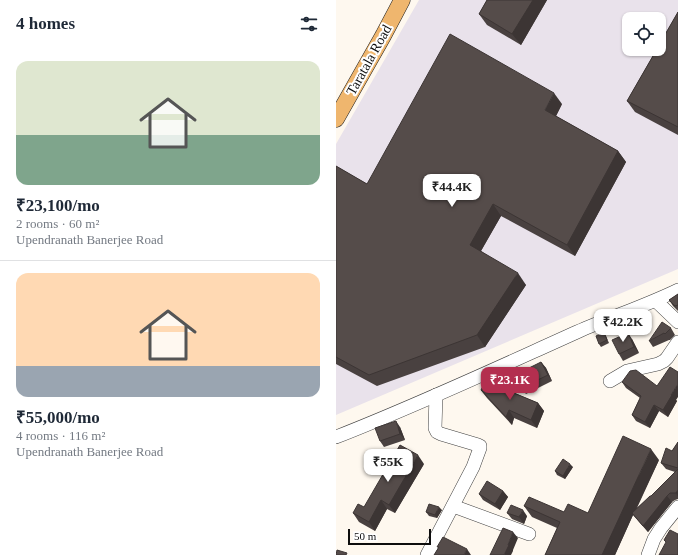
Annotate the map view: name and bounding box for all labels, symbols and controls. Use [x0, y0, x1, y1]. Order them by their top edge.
map controls [622, 12, 666, 56]
button: locate [622, 12, 666, 56]
icon: filters [298, 13, 320, 35]
text: 4 homes [16, 14, 75, 33]
street label: Taratala Road [344, 22, 394, 98]
icon: home [132, 87, 204, 159]
pin: ₹44.4K [419, 174, 485, 208]
text: ₹44.4K [432, 179, 472, 194]
text: ₹23,100/mo [16, 196, 100, 215]
text: 2 rooms · 60 m² [16, 216, 99, 231]
text: Upendranath Banerjee Road [16, 232, 163, 247]
icon: home [132, 299, 204, 371]
pin: ₹42.2K [590, 309, 656, 343]
text: ₹42.2K [603, 314, 643, 329]
pin: ₹23.1K [477, 367, 543, 401]
text: ₹23.1K [490, 372, 530, 387]
text: ₹55,000/mo [16, 408, 100, 427]
text: 4 rooms · 116 m² [16, 428, 105, 443]
text: Upendranath Banerjee Road [16, 444, 163, 459]
pin: ₹55K [364, 449, 412, 483]
text: ₹55K [373, 454, 403, 469]
scale bar [348, 527, 431, 546]
text: 50 m [354, 530, 376, 542]

